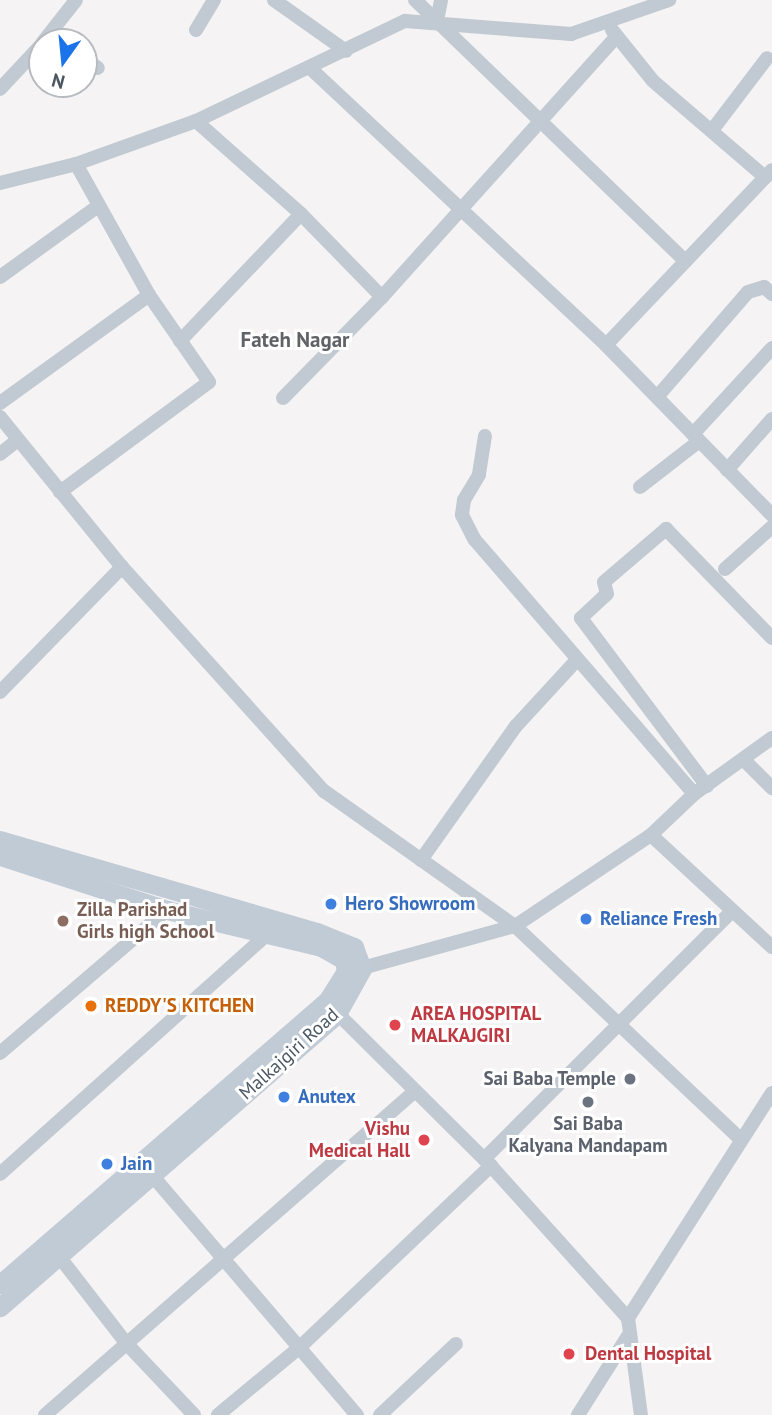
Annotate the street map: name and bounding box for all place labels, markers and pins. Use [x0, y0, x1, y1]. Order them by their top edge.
place label: Hero Showroom [345, 893, 475, 915]
marker: Hero Showroom [323, 896, 339, 912]
place label: Zilla Parishad Girls high School [77, 899, 214, 943]
place label: Reliance Fresh [600, 908, 717, 930]
marker: Reliance Fresh [578, 911, 594, 927]
marker: Zilla Parishad Girls high School [55, 913, 71, 929]
place label: REDDY'S KITCHEN [105, 995, 254, 1017]
marker: REDDY'S KITCHEN [83, 998, 99, 1014]
place label: AREA HOSPITAL MALKAJGIRI [411, 1003, 542, 1047]
marker: AREA HOSPITAL MALKAJGIRI [385, 1015, 405, 1035]
place label: Sai Baba Temple [483, 1068, 616, 1090]
marker: Sai Baba Temple [622, 1071, 638, 1087]
place label: Anutex [298, 1086, 356, 1108]
marker: Anutex [276, 1089, 292, 1105]
marker: Sai Baba Kalyana Mandapam [580, 1094, 596, 1110]
place label: Sai Baba Kalyana Mandapam [508, 1113, 668, 1157]
place label: Vishu Medical Hall [309, 1118, 410, 1162]
marker: Vishu Medical Hall [416, 1132, 432, 1148]
place label: Jain [121, 1153, 152, 1175]
marker: Jain [99, 1156, 115, 1172]
place label: Dental Hospital [585, 1343, 711, 1365]
marker: Dental Hospital [559, 1344, 579, 1364]

